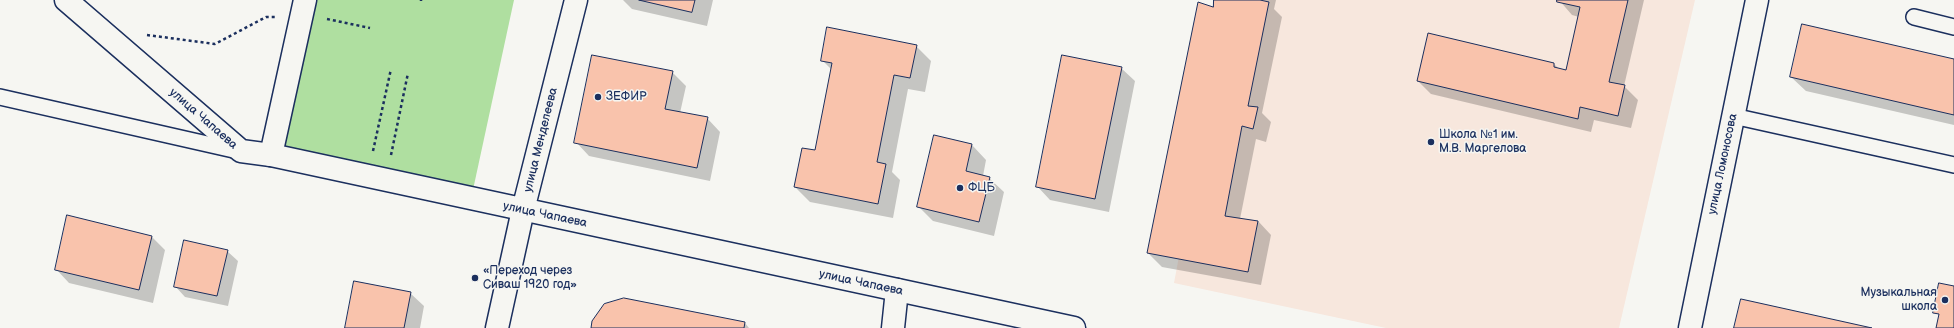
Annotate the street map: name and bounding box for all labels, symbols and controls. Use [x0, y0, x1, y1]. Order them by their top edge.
street label: улица Чапаева [166, 85, 240, 153]
street label: улица Менделеева [521, 86, 561, 194]
place label: ЗЕФИР [606, 90, 647, 104]
marker: ЗЕФИР [593, 92, 603, 102]
street label: улица Ломоносова [1705, 112, 1741, 216]
place label: Школа №1 им. М.В. Маргелова [1439, 128, 1526, 156]
marker: Школа №1 им. М.В. Маргелова [1426, 137, 1436, 147]
place label: ФЦБ [968, 181, 995, 195]
marker: ФЦБ [955, 183, 965, 193]
street label: улица Чапаева [502, 199, 588, 231]
place label: «Переход через Сиваш 1920 год» [483, 264, 577, 292]
street label: улица Чапаева [818, 267, 904, 299]
marker: «Переход через Сиваш 1920 год» [470, 273, 480, 283]
place label: Музыкальная школа [1860, 286, 1937, 314]
marker: Музыкальная школа [1940, 295, 1950, 305]

